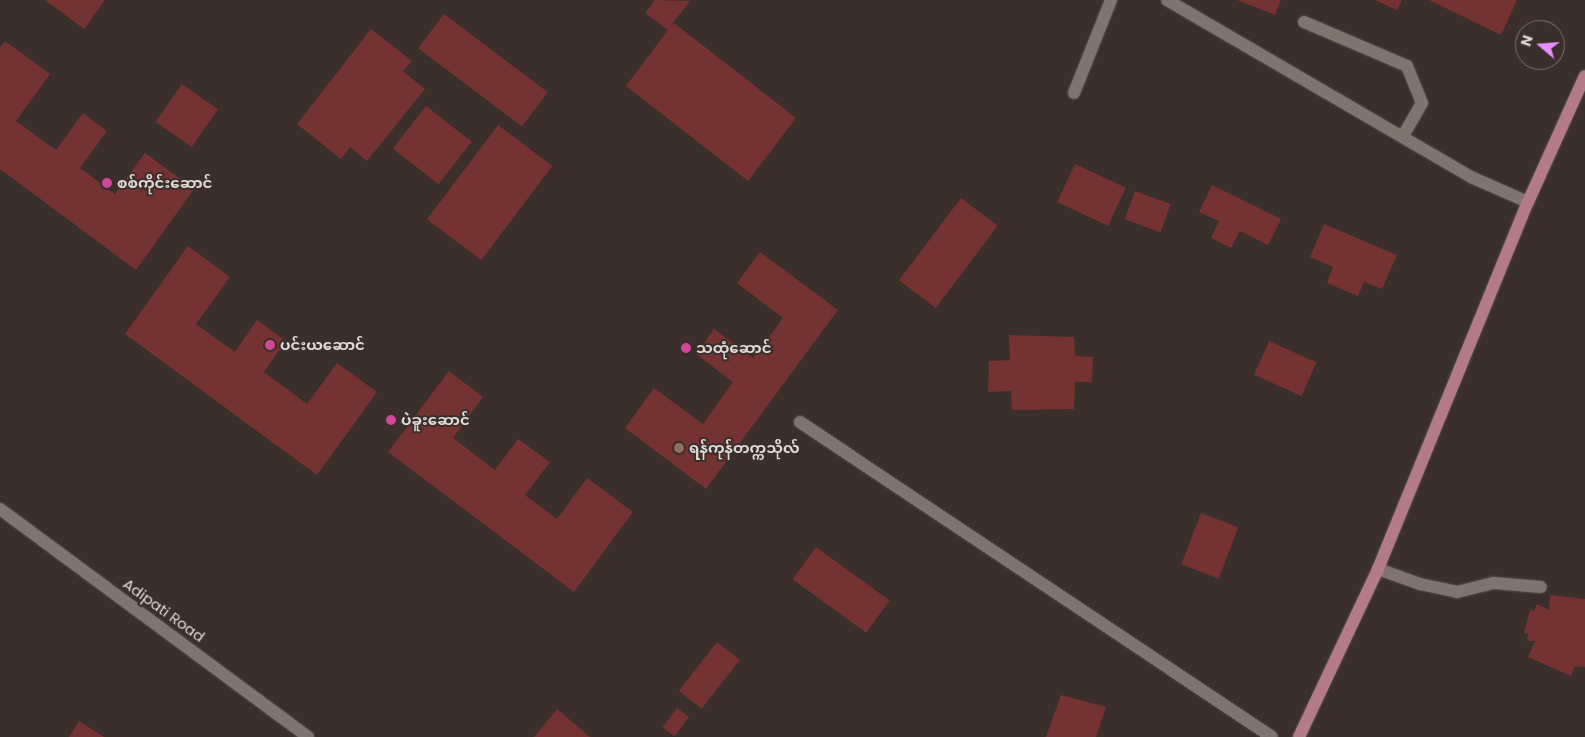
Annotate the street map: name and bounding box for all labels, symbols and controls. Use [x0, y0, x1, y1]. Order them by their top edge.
north arrow [1515, 20, 1565, 70]
text: N [1516, 33, 1538, 49]
place label: စစ်ကိုင်းဆောင် [117, 174, 212, 192]
marker: စစ်ကိုင်းဆောင် [101, 177, 113, 189]
place label: ပင်းယဆောင် [280, 336, 365, 354]
marker: ပင်းယဆောင် [264, 339, 276, 351]
place label: သထုံဆောင် [696, 339, 772, 357]
marker: သထုံဆောင် [680, 342, 692, 354]
place label: ပဲခူးဆောင် [401, 411, 470, 429]
marker: ပဲခူးဆောင် [385, 414, 397, 426]
place label: ရန်ကုန်တက္ကသိုလ် [689, 439, 800, 457]
marker: ရန်ကုန်တက္ကသိုလ် [673, 442, 685, 454]
street label: Adipati Road [120, 574, 208, 646]

